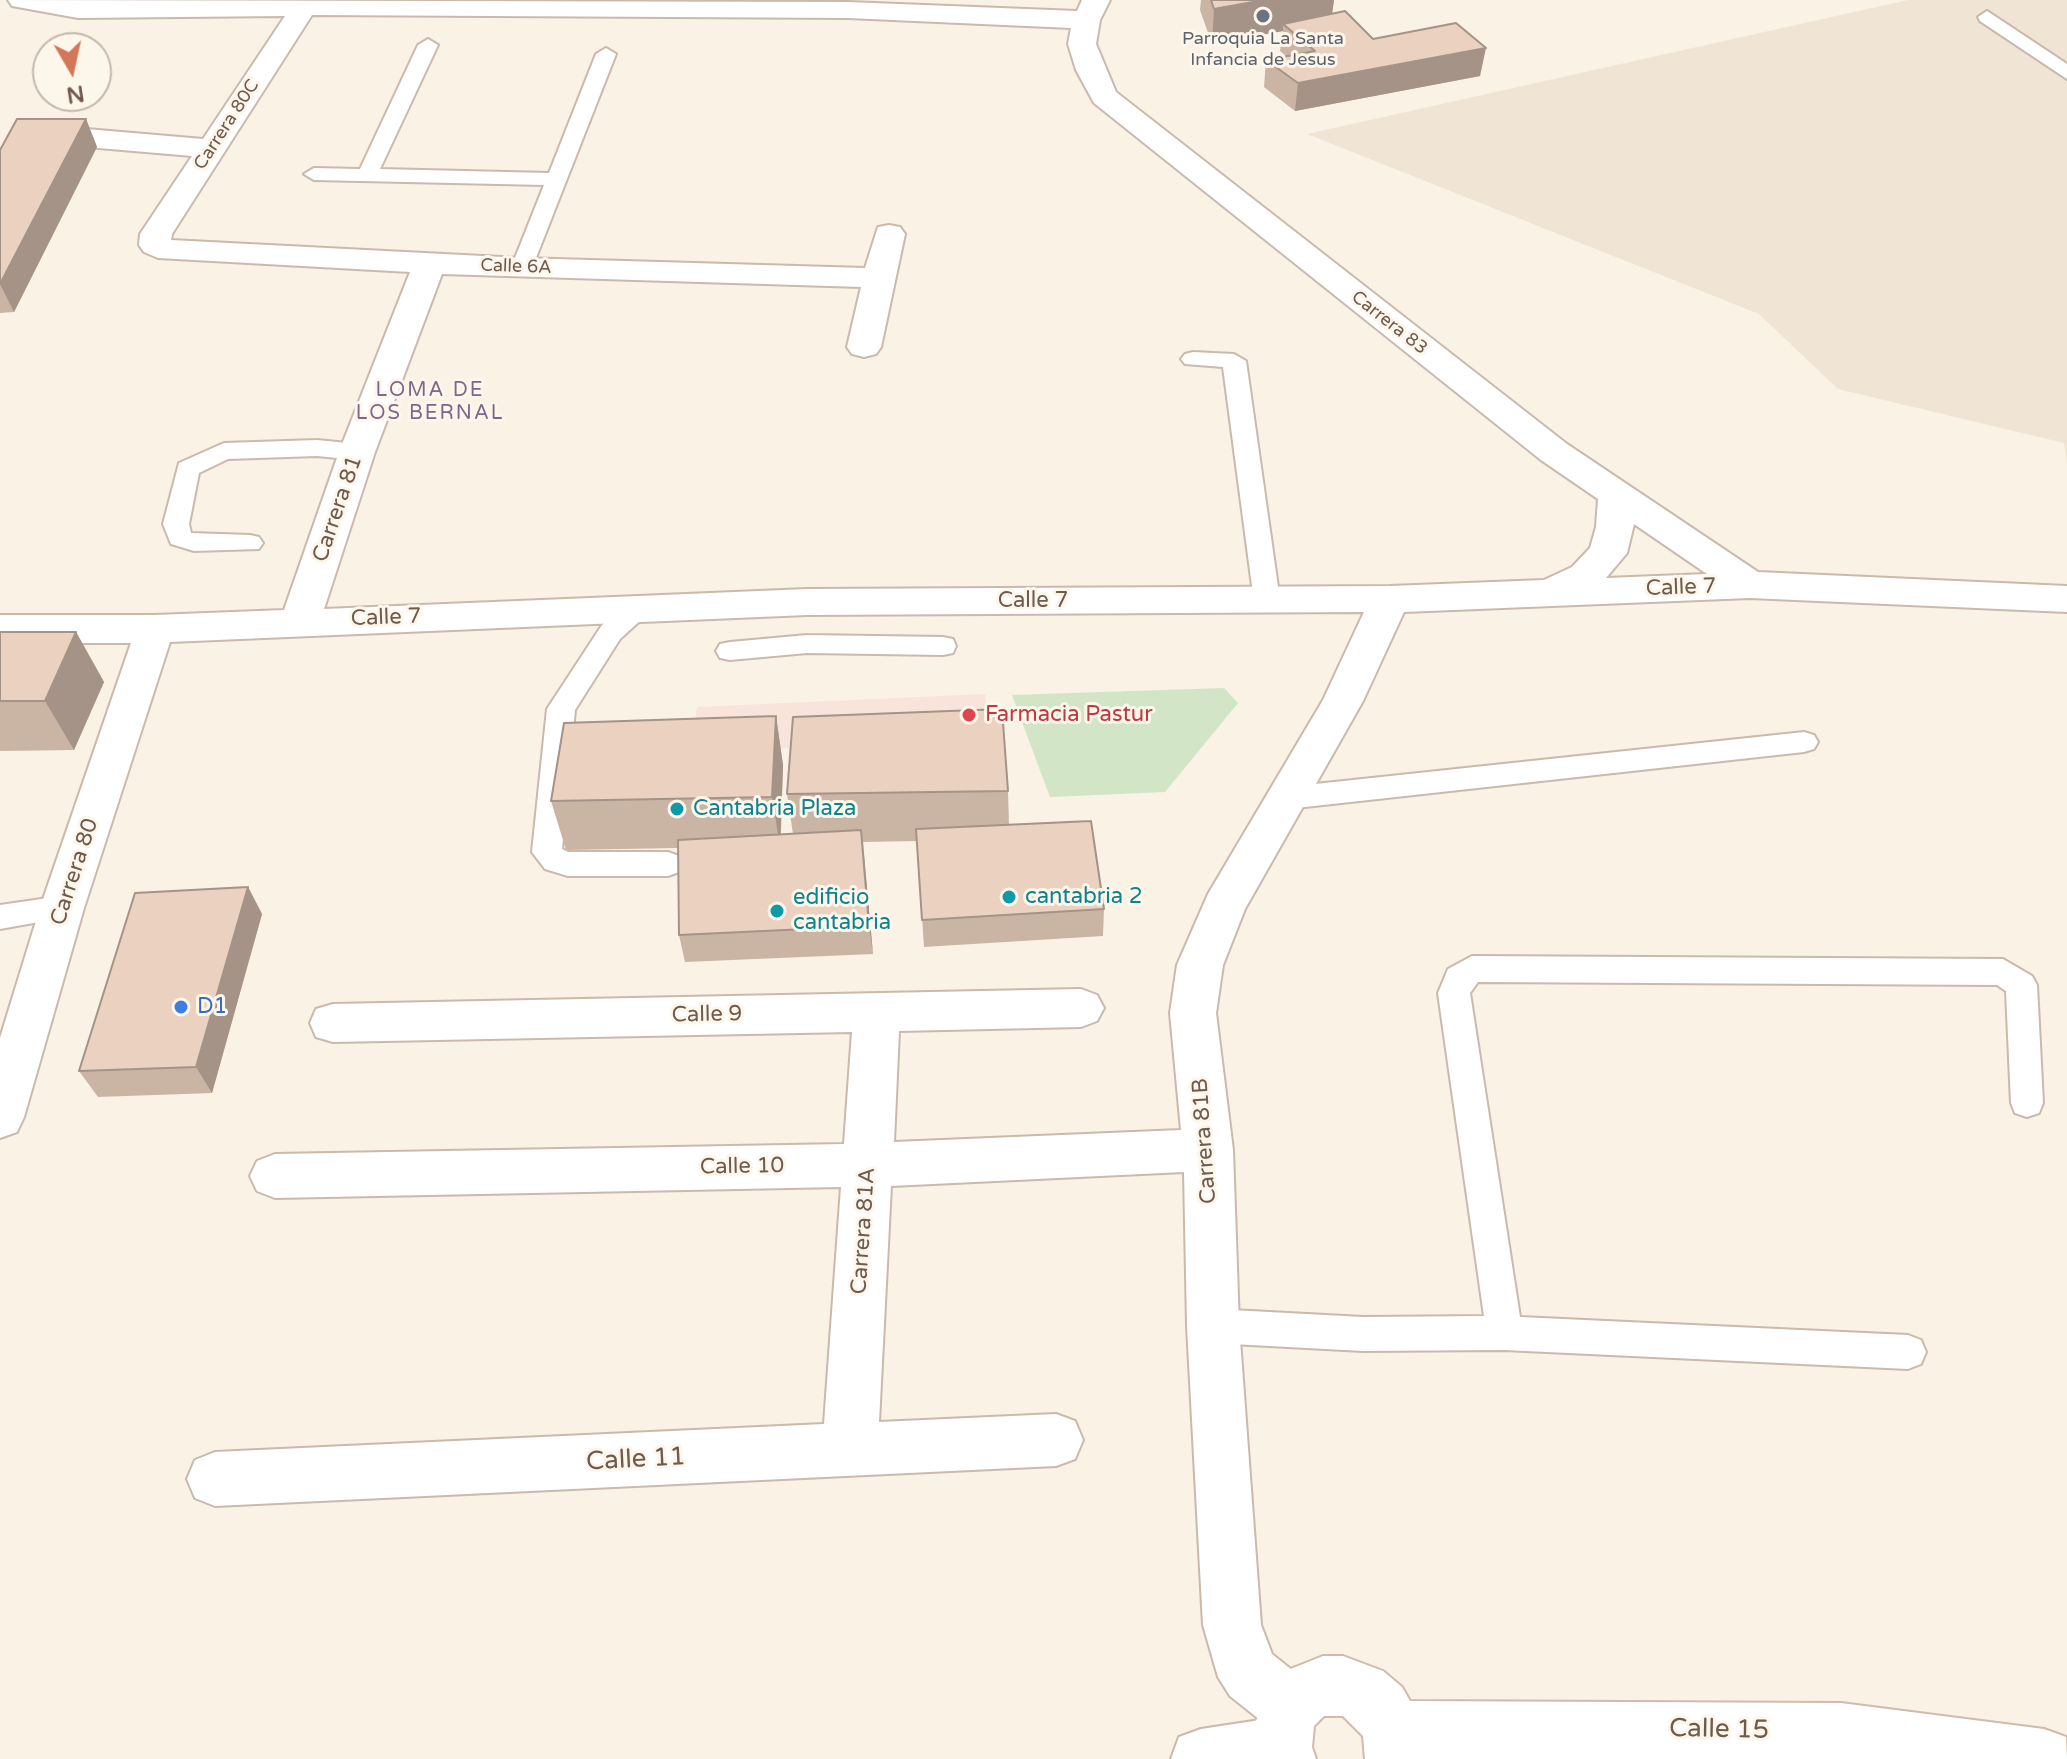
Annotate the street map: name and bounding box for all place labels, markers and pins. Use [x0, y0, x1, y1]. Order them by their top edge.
marker: Parroquia La Santa Infancia de Jesus [1254, 7, 1272, 25]
place label: Parroquia La Santa Infancia de Jesus [1182, 28, 1344, 70]
place label: Farmacia Pastur [985, 702, 1153, 728]
marker: Farmacia Pastur [960, 706, 978, 724]
place label: Cantabria Plaza [693, 796, 856, 822]
marker: Cantabria Plaza [668, 800, 686, 818]
place label: cantabria 2 [1025, 884, 1143, 910]
place label: edificio cantabria [793, 885, 891, 936]
marker: cantabria 2 [1000, 888, 1018, 906]
marker: edificio cantabria [768, 902, 786, 920]
place label: D1 [197, 994, 227, 1020]
marker: D1 [172, 998, 190, 1016]

